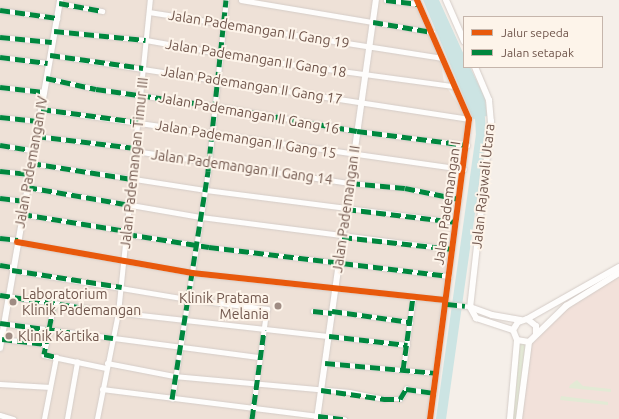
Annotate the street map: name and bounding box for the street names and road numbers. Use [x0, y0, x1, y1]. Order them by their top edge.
street label: Jalan Pademangan II Gang 19 [167, 6, 351, 52]
street label: Jalan Pademangan II Gang 18 [164, 35, 348, 81]
street label: Jalan Pademangan II Gang 17 [160, 62, 344, 108]
street label: Jalan Pademangan Timur III [117, 77, 151, 249]
street label: Jalan Pademangan II Gang 16 [157, 89, 341, 137]
street label: Jalan Pademangan IV [11, 95, 51, 229]
street label: Jalan Pademangan II Gang 15 [154, 116, 338, 162]
street label: Jalan Rajawali Utara [468, 123, 498, 249]
street label: Jalan Pademangan I [430, 140, 464, 266]
street label: Jalan Pademangan II [329, 144, 363, 274]
street label: Jalan Pademangan II Gang 14 [150, 146, 334, 188]

